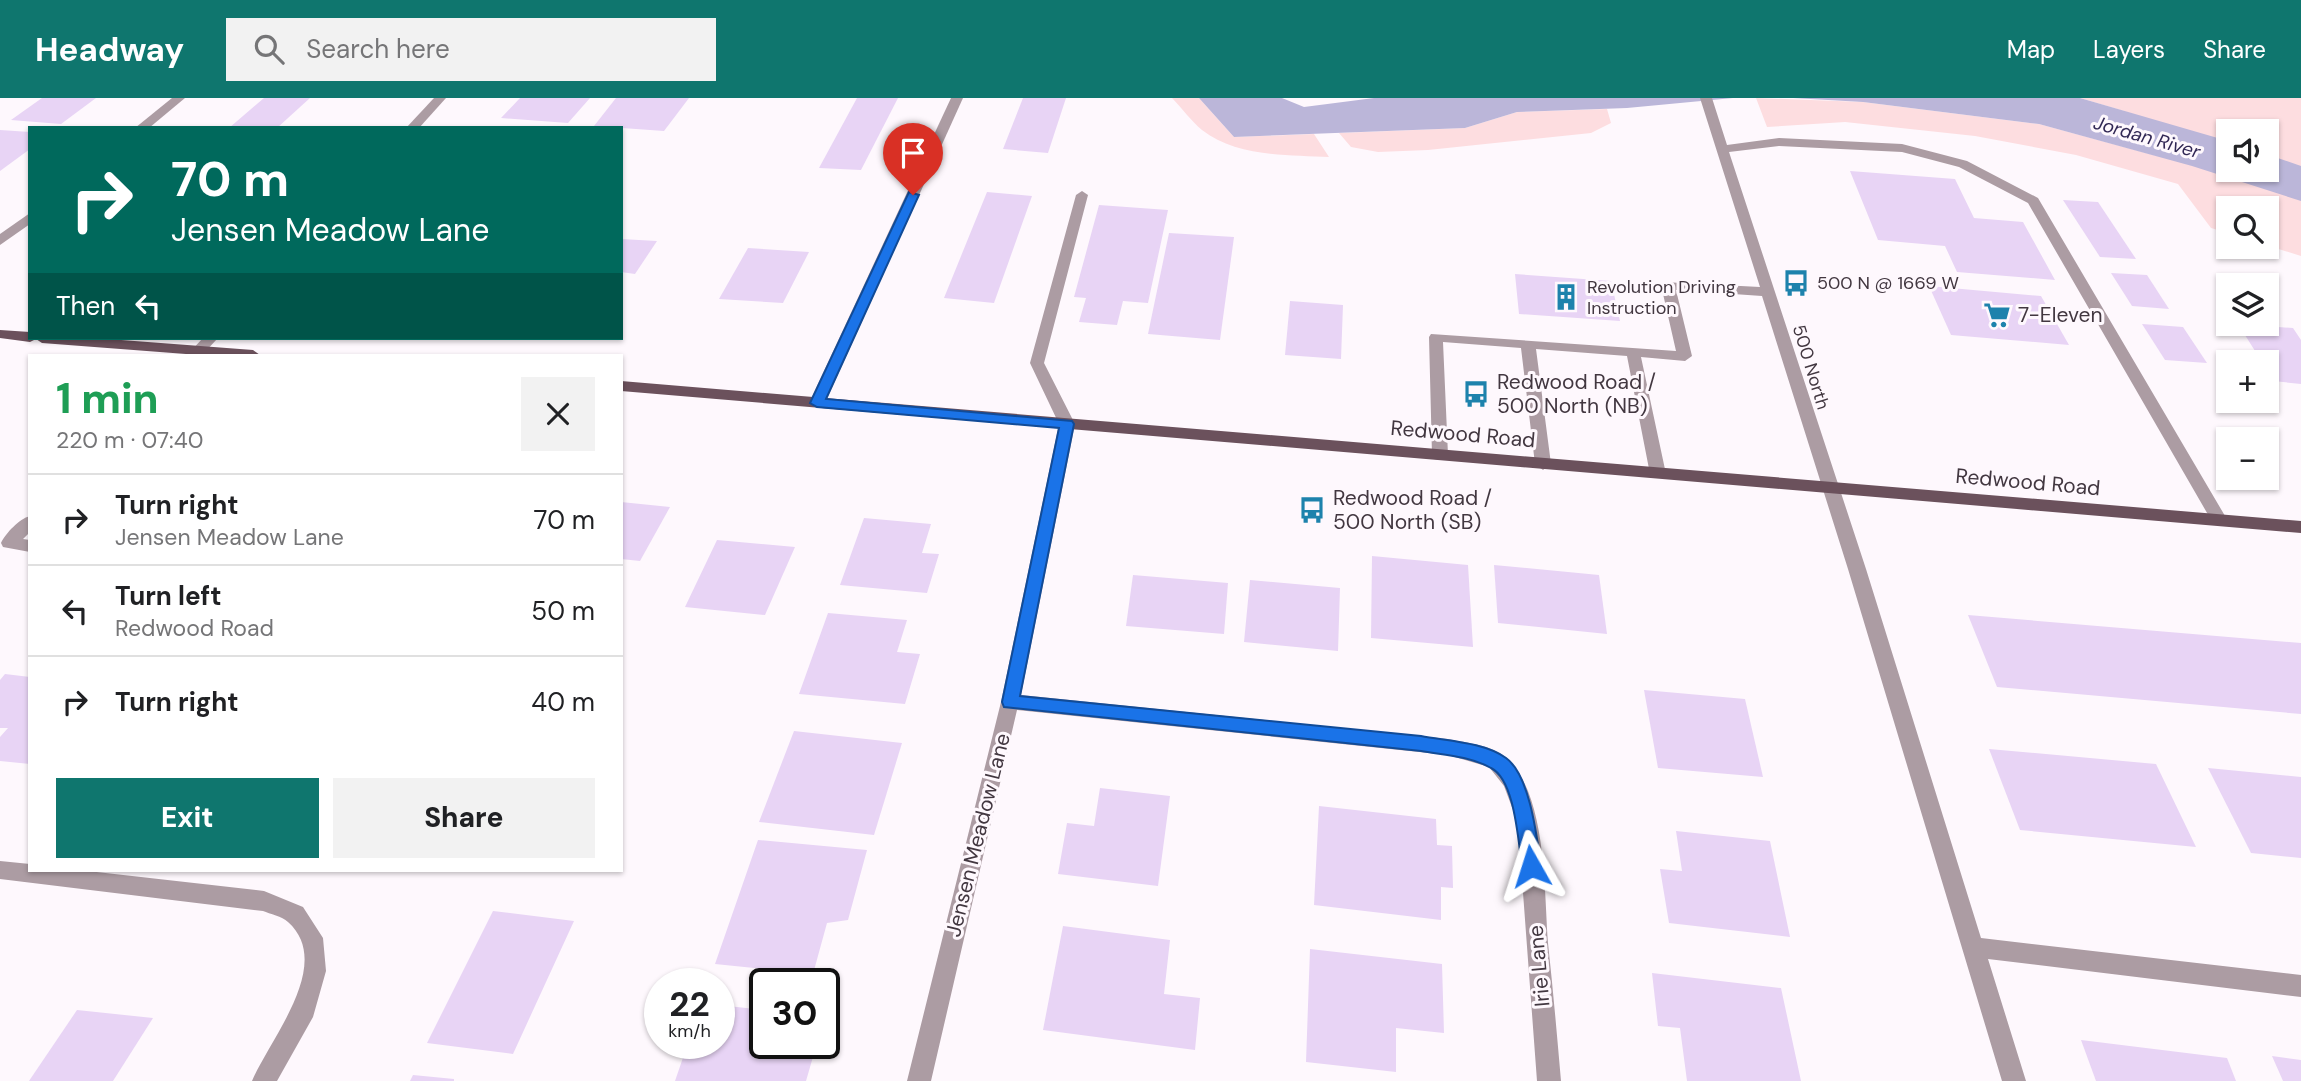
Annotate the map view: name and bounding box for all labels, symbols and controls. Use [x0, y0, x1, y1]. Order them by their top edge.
search box [226, 18, 716, 81]
text: Headway [35, 28, 184, 71]
icon: search [250, 30, 288, 68]
text: Search here [306, 32, 450, 66]
text: Map [2007, 34, 2055, 65]
text: Layers [2093, 34, 2165, 65]
text: Share [2203, 34, 2266, 65]
water label: Jordan River [2091, 110, 2204, 164]
map controls [2216, 119, 2279, 490]
button: sound [2216, 119, 2279, 182]
pin [883, 123, 943, 195]
icon: arrive [894, 134, 932, 172]
text: 70 m [171, 147, 289, 211]
icon: right [56, 154, 147, 245]
button: search [2216, 196, 2279, 259]
text: Jensen Meadow Lane [171, 209, 489, 251]
bus stop icon: 500 N @ 1669 W [1781, 268, 1811, 298]
place label: 500 N @ 1669 W [1817, 271, 1959, 295]
button: layers [2216, 273, 2279, 336]
place label: Revolution Driving Instruction [1587, 275, 1736, 320]
building icon: Revolution Driving Instruction [1551, 282, 1581, 312]
icon: left [129, 287, 167, 325]
text: Then [56, 289, 115, 323]
supermarket icon: 7-Eleven [1982, 300, 2012, 330]
place label: 7-Eleven [2018, 301, 2102, 329]
street label: 500 North [1787, 322, 1835, 412]
button: + [2216, 350, 2279, 413]
place label: Redwood Road / 500 North (NB) [1497, 368, 1656, 420]
text: 1 min [56, 371, 159, 426]
button: close [521, 377, 595, 451]
bus stop icon: Redwood Road / 500 North (NB) [1461, 379, 1491, 409]
street label: Redwood Road [1390, 414, 1536, 454]
text: 220 m · 07:40 [56, 425, 203, 455]
button: − [2216, 427, 2279, 490]
street label: Redwood Road [1955, 462, 2101, 502]
place label: Redwood Road / 500 North (SB) [1333, 484, 1492, 536]
text: Turn right [115, 488, 239, 522]
bus stop icon: Redwood Road / 500 North (SB) [1297, 495, 1327, 525]
icon: right [56, 501, 94, 539]
text: 70 m [534, 503, 595, 537]
text: Jensen Meadow Lane [115, 522, 344, 552]
text: Turn left [115, 579, 222, 613]
icon: left [56, 592, 94, 630]
text: 50 m [531, 594, 595, 628]
text: Redwood Road [115, 613, 274, 643]
icon: right [56, 683, 94, 721]
text: Turn right [115, 685, 239, 719]
text: 40 m [531, 685, 595, 719]
street label: Jensen Meadow Lane [939, 730, 1017, 940]
button: Exit [56, 778, 319, 858]
button: Share [333, 778, 595, 858]
position arrow [1494, 829, 1568, 903]
street label: Irie Lane [1521, 924, 1557, 1008]
speed limit sign: 30 [749, 968, 840, 1059]
text: 22 [669, 981, 710, 1027]
text: km/h [668, 1019, 711, 1043]

